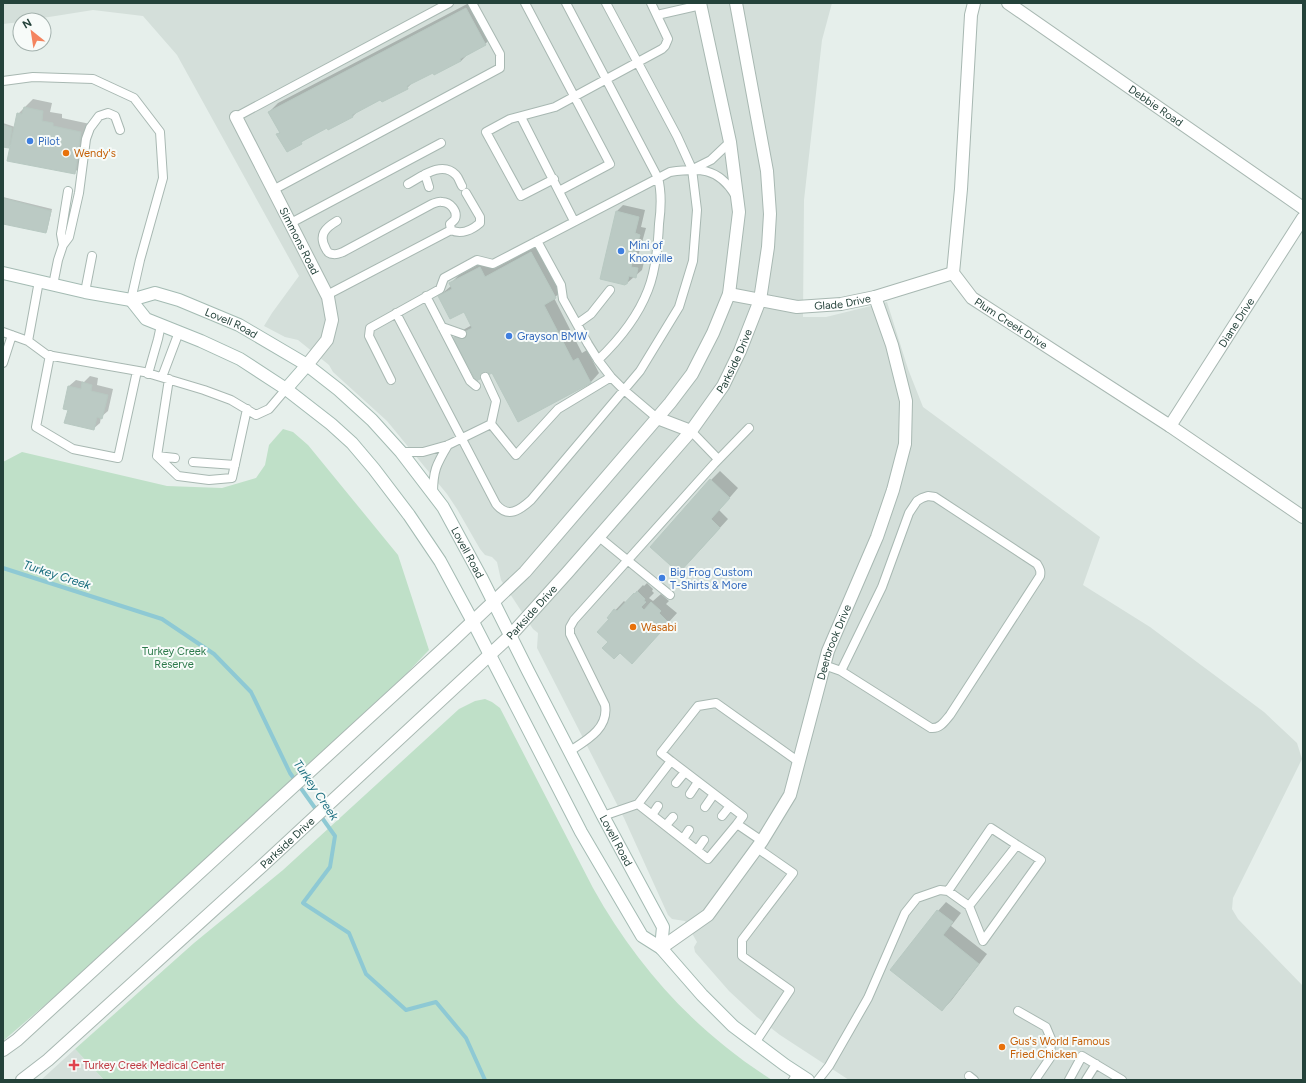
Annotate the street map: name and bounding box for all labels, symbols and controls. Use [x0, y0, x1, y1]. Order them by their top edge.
north arrow [12, 12, 52, 52]
text: N [20, 16, 34, 32]
street label: Debbie Road [1126, 82, 1185, 129]
place label: Pilot [38, 135, 60, 148]
marker: Pilot [25, 136, 35, 146]
place label: Wendy's [74, 147, 116, 160]
marker: Wendy's [61, 148, 71, 158]
street label: Simmons Road [277, 205, 322, 277]
place label: Mini of Knoxville [629, 239, 673, 265]
marker: Mini of Knoxville [616, 246, 626, 256]
street label: Glade Drive [814, 292, 872, 312]
street label: Plum Creek Drive [972, 295, 1050, 352]
street label: Diane Drive [1216, 295, 1257, 350]
street label: Lovell Road [203, 305, 260, 341]
street label: Parkside Drive [714, 327, 755, 396]
place label: Grayson BMW [517, 330, 588, 343]
marker: Grayson BMW [504, 331, 514, 341]
street label: Lovell Road [448, 524, 487, 580]
water label: Turkey Creek [22, 558, 94, 593]
place label: Big Frog Custom T-Shirts & More [670, 566, 753, 592]
marker: Big Frog Custom T-Shirts & More [657, 573, 667, 583]
street label: Parkside Drive [503, 582, 560, 642]
street label: Deerbrook Drive [814, 602, 854, 681]
place label: Wasabi [641, 621, 676, 634]
marker: Wasabi [628, 622, 638, 632]
park label: Turkey Creek Reserve [142, 645, 207, 671]
water label: Turkey Creek [291, 757, 342, 824]
street label: Lovell Road [597, 812, 635, 868]
street label: Parkside Drive [257, 814, 317, 871]
place label: Gus's World Famous Fried Chicken [1010, 1035, 1110, 1061]
marker: Gus's World Famous Fried Chicken [997, 1042, 1007, 1052]
marker: Turkey Creek Medical Center [68, 1059, 80, 1071]
place label: Turkey Creek Medical Center [83, 1059, 225, 1072]

